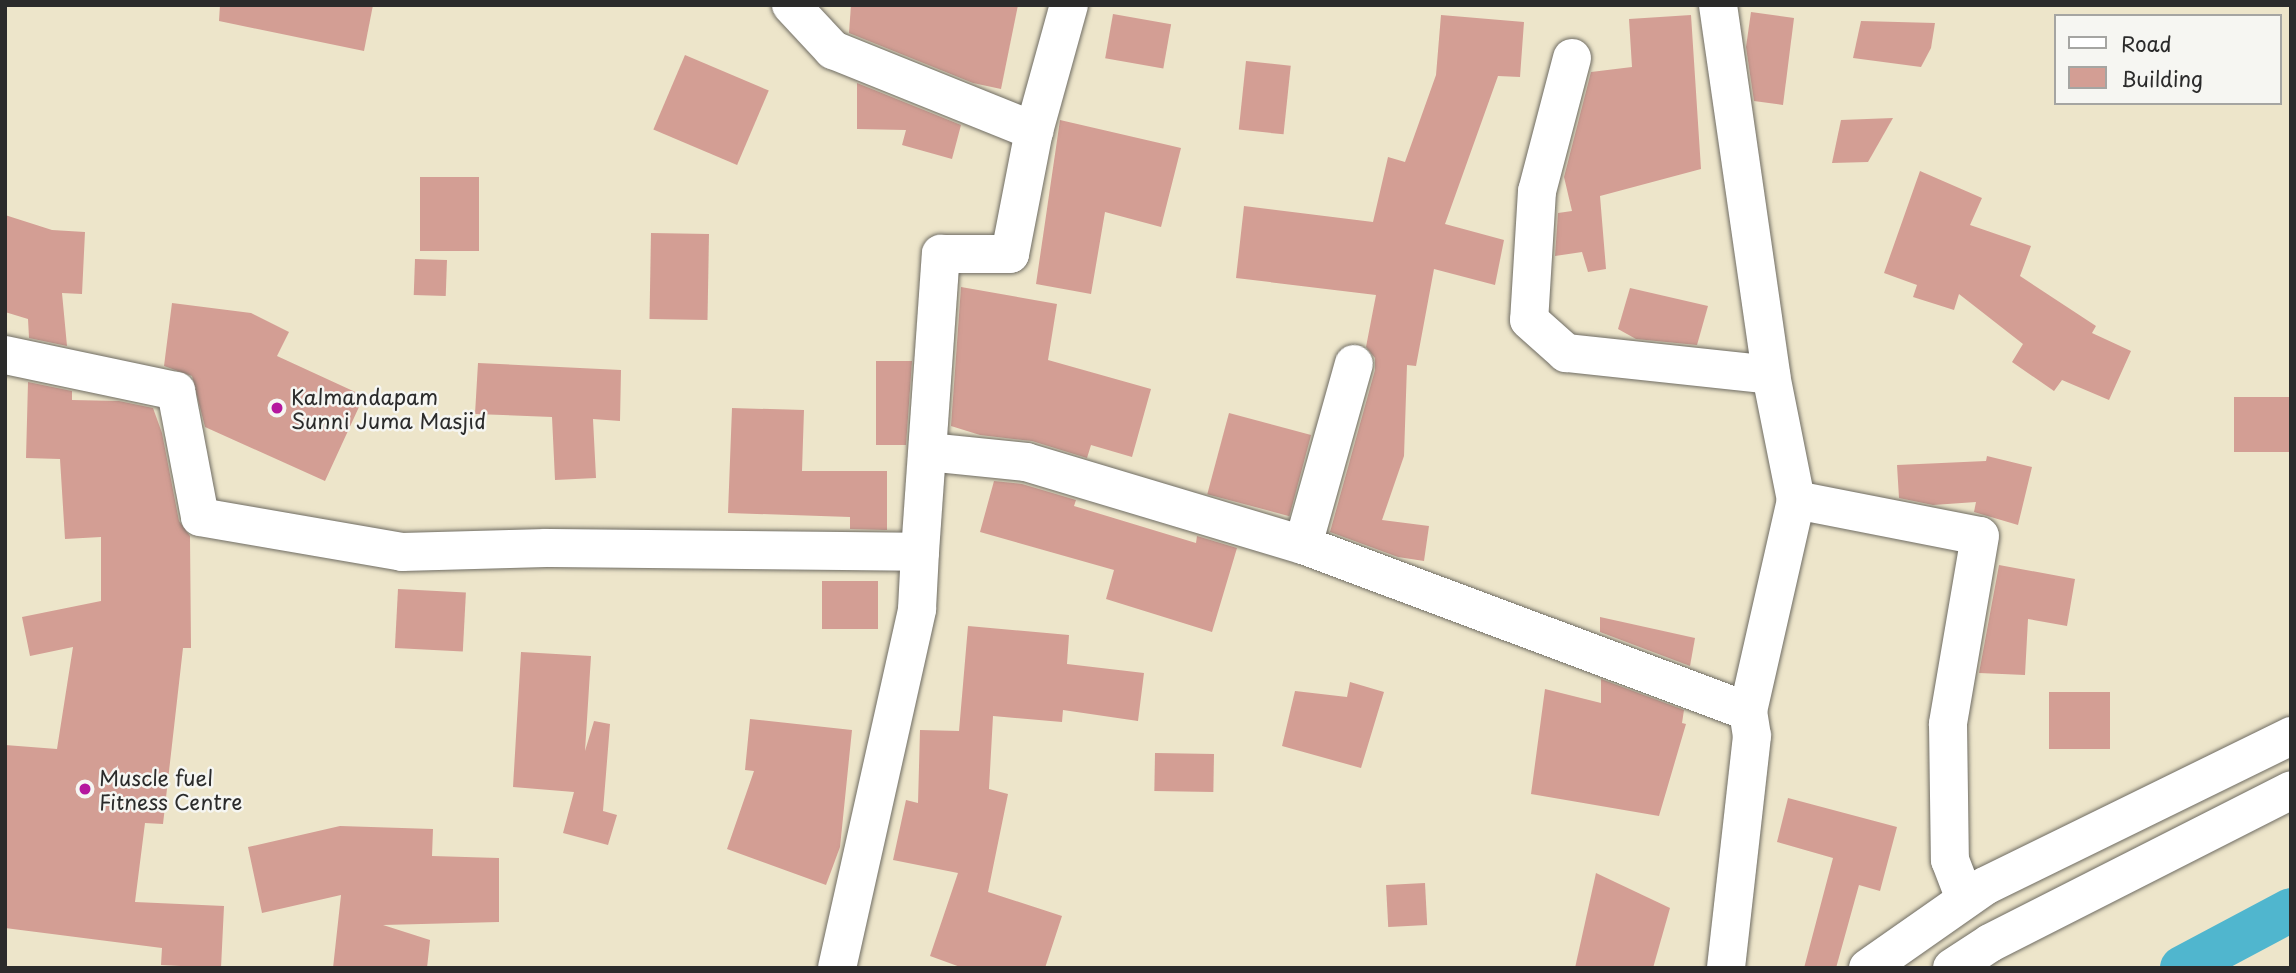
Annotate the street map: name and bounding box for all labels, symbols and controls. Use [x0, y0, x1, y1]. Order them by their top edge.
legend [2054, 14, 2282, 105]
text: Road [2121, 27, 2172, 59]
text: Building [2121, 62, 2203, 94]
place label: Kalmandapam Sunni Juma Masjid [291, 383, 485, 433]
marker: Kalmandapam Sunni Juma Masjid [269, 400, 285, 416]
place label: Muscle fuel Fitness Centre [99, 764, 243, 814]
marker: Muscle fuel Fitness Centre [77, 781, 93, 797]

